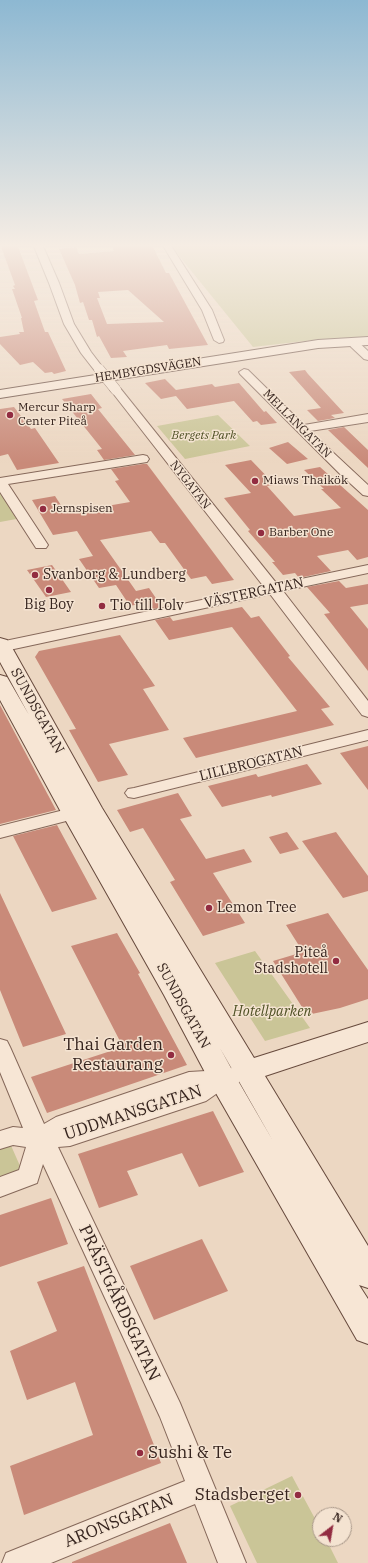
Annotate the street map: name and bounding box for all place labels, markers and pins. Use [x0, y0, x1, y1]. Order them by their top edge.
place label: Mercur Sharp Center Piteå [18, 401, 96, 429]
marker: Mercur Sharp Center Piteå [5, 410, 15, 420]
place label: Miaws Thaikök [263, 474, 348, 488]
marker: Miaws Thaikök [250, 476, 260, 486]
place label: Jernspisen [51, 502, 113, 516]
marker: Jernspisen [38, 504, 48, 514]
place label: Barber One [269, 526, 333, 540]
marker: Barber One [256, 528, 266, 538]
place label: Svanborg & Lundberg [43, 567, 186, 583]
marker: Svanborg & Lundberg [30, 570, 40, 580]
marker: Big Boy [44, 585, 54, 595]
place label: Big Boy [24, 597, 74, 613]
place label: Tio till Tolv [110, 598, 184, 614]
marker: Tio till Tolv [97, 601, 107, 611]
place label: Lemon Tree [217, 900, 296, 916]
marker: Lemon Tree [204, 903, 214, 913]
place label: Piteå Stadshotell [254, 945, 328, 978]
marker: Piteå Stadshotell [331, 956, 341, 966]
place label: Thai Garden Restaurang [63, 1035, 163, 1075]
marker: Thai Garden Restaurang [166, 1050, 176, 1060]
place label: Sushi & Te [148, 1443, 232, 1463]
marker: Sushi & Te [135, 1448, 145, 1458]
place label: Stadsberget [195, 1485, 290, 1505]
marker: Stadsberget [293, 1490, 303, 1500]

